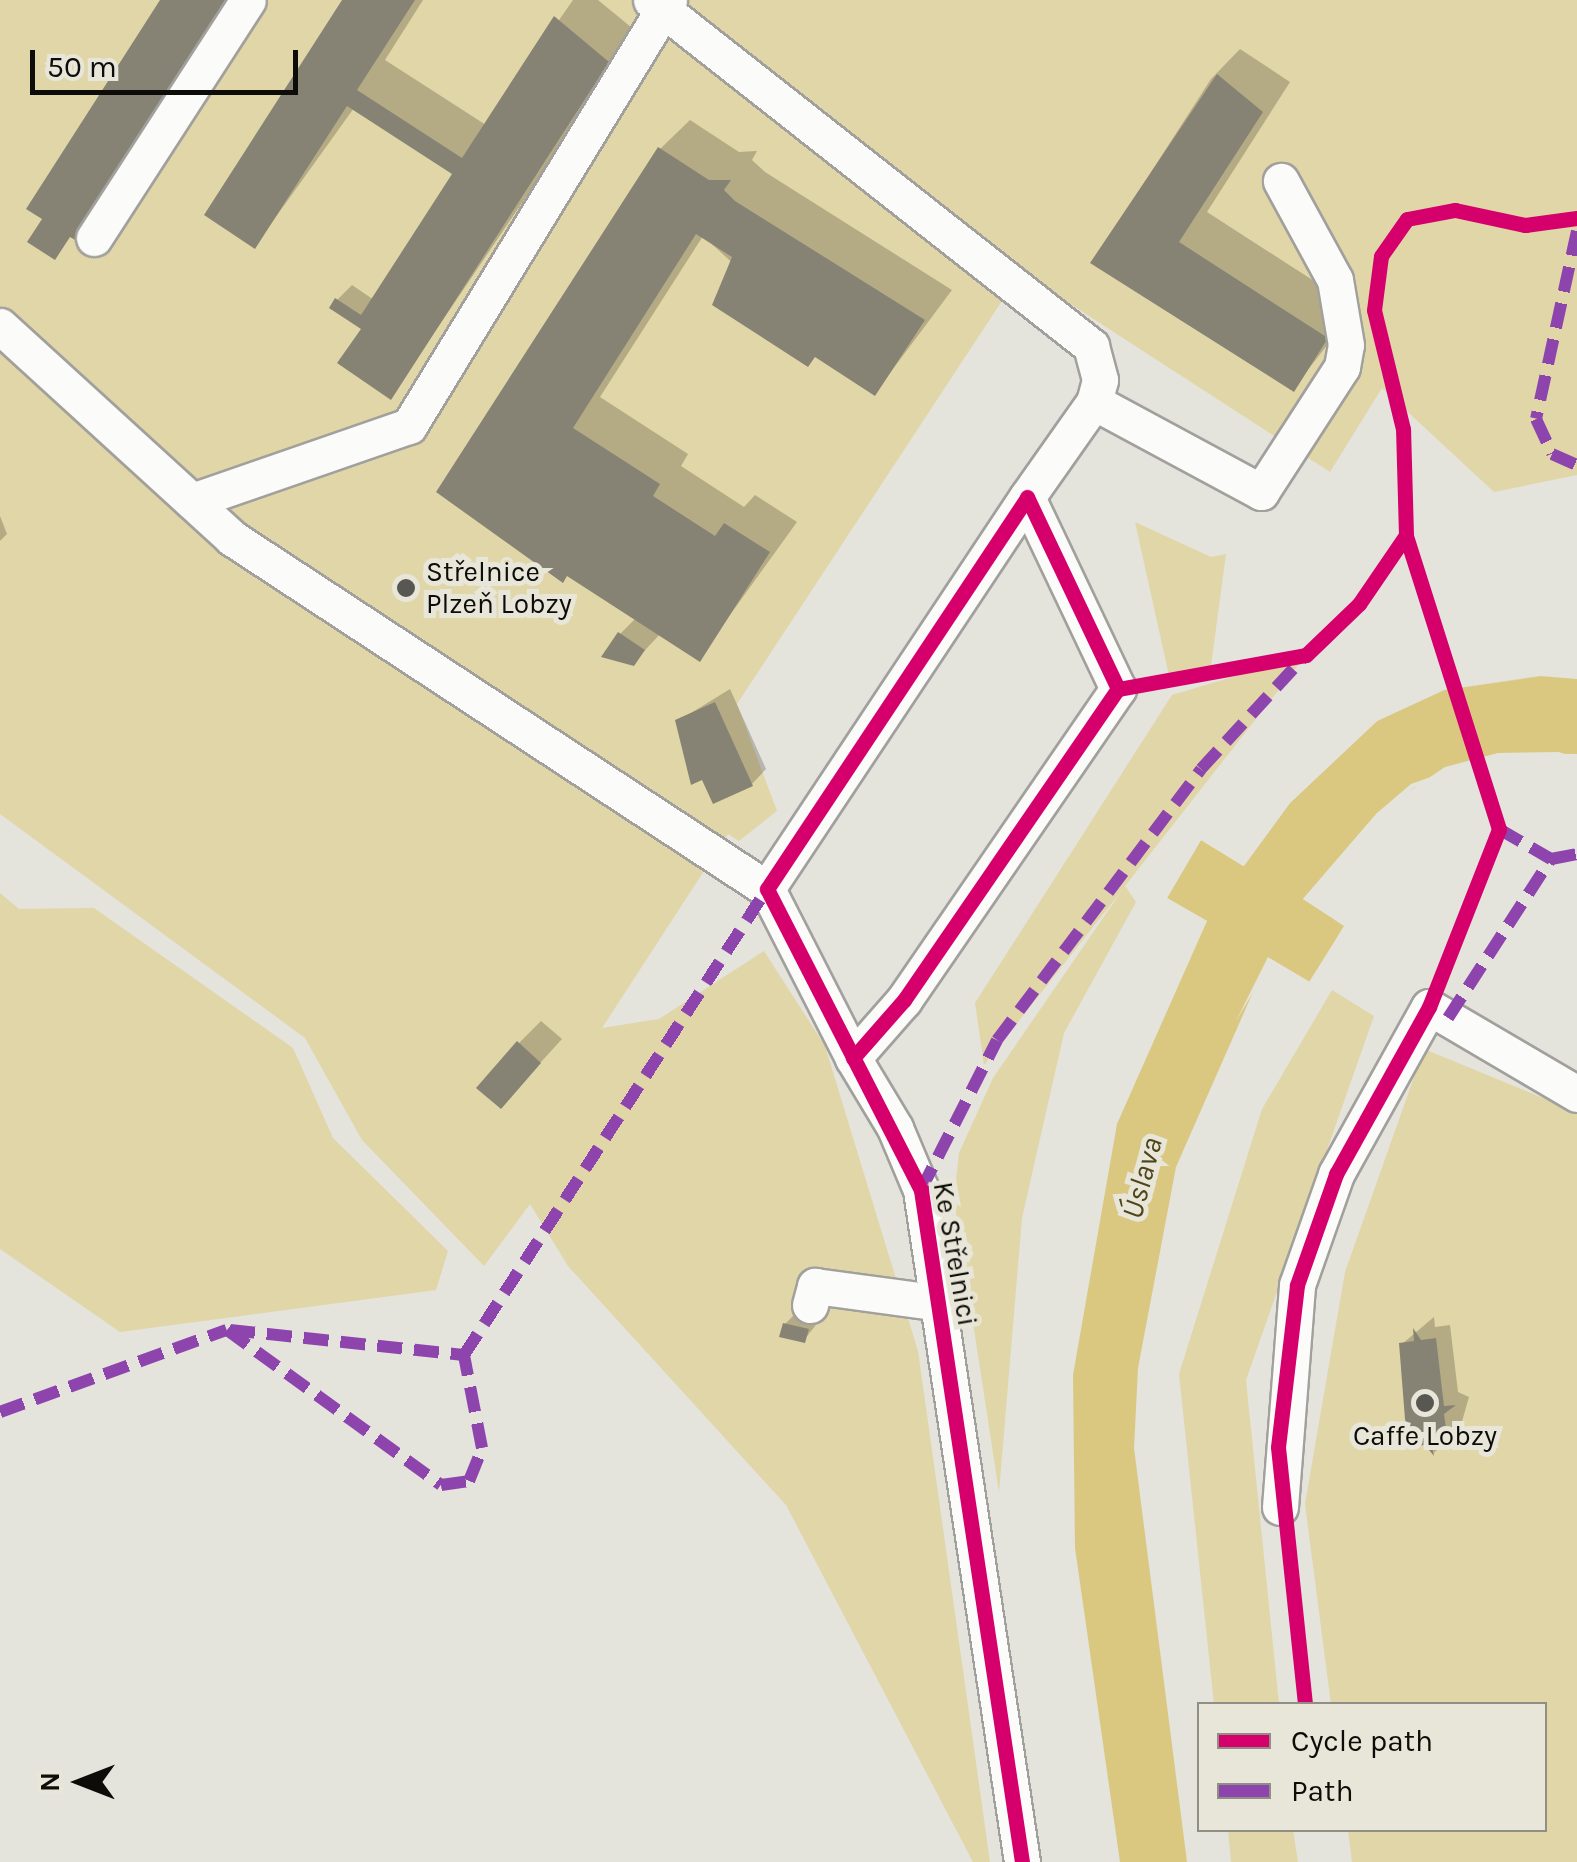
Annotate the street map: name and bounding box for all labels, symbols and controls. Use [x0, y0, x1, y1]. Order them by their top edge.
scale bar [35, 30, 302, 92]
text: 50 m [47, 49, 117, 85]
place label: Střelnice Plzeň Lobzy [426, 555, 572, 621]
marker: Střelnice Plzeň Lobzy [395, 577, 417, 599]
water label: Úslava [1114, 1133, 1170, 1223]
street label: Ke Střelnici [926, 1179, 984, 1329]
marker: Caffe Lobzy [1414, 1392, 1436, 1414]
place label: Caffe Lobzy [1353, 1419, 1497, 1453]
legend [1197, 1702, 1547, 1832]
text: Cycle path [1291, 1723, 1433, 1759]
north arrow [30, 1732, 130, 1832]
text: N [33, 1772, 66, 1792]
text: Path [1291, 1773, 1354, 1809]

